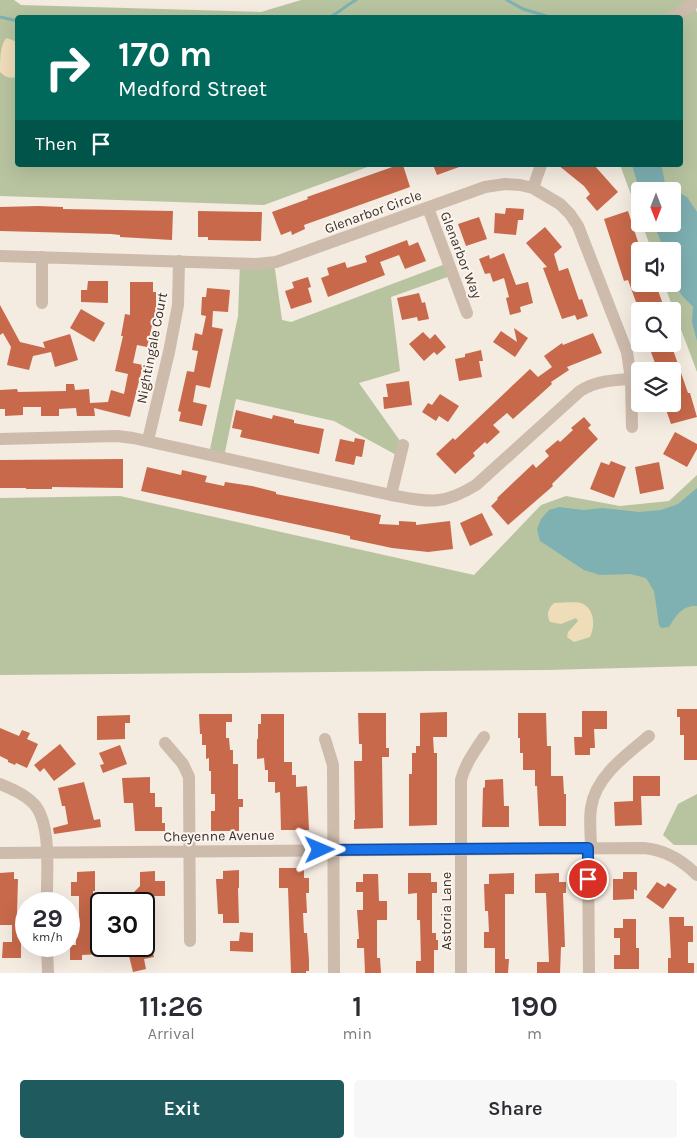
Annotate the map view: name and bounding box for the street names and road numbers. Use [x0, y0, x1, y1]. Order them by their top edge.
street label: Glenarbor Circle [322, 187, 424, 237]
street label: Glenarbor Way [437, 209, 486, 301]
street label: Nightingale Court [133, 291, 171, 405]
street label: Cheyenne Avenue [163, 827, 275, 845]
street label: Astoria Lane [438, 872, 455, 950]

